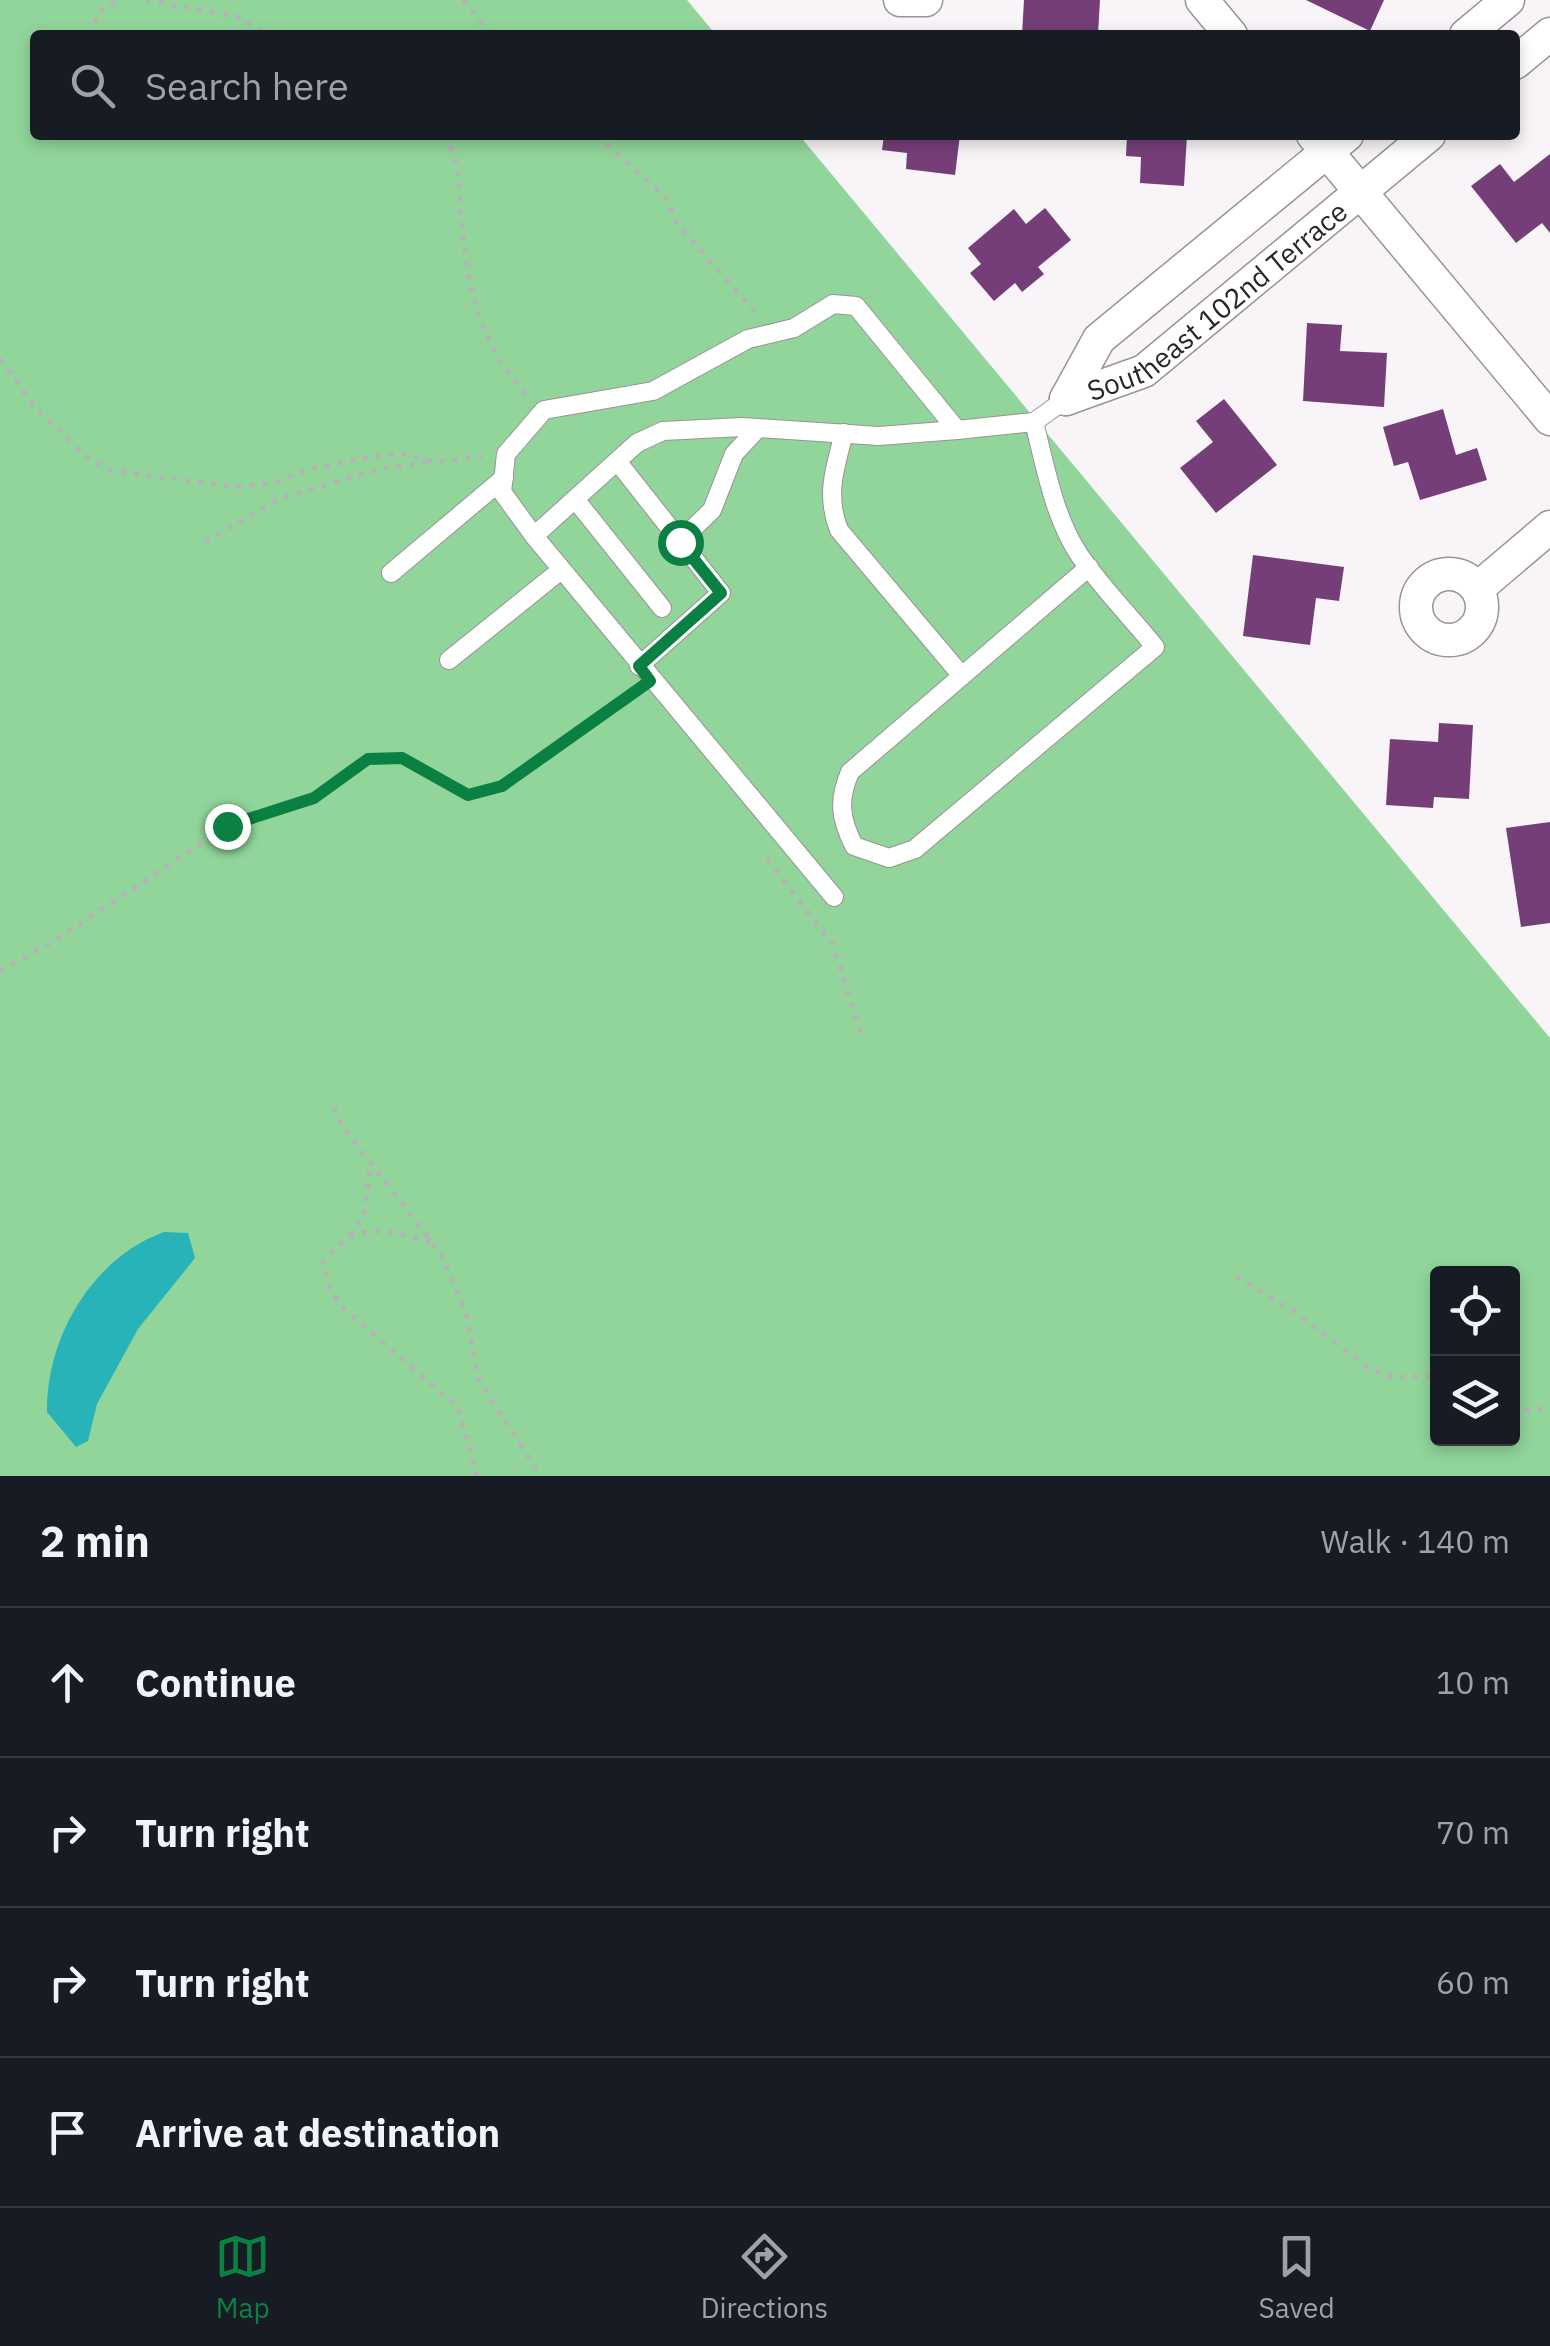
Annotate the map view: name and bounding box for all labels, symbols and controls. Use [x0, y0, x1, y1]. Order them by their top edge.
search box [30, 30, 1520, 140]
icon: search [65, 58, 120, 113]
text: Search here [145, 61, 349, 110]
street label: Southeast 102nd Terrace [1082, 192, 1354, 409]
route start [658, 520, 704, 566]
route end [205, 804, 251, 850]
map controls [1430, 1266, 1520, 1446]
button: locate [1430, 1266, 1520, 1356]
button: layers [1430, 1356, 1520, 1446]
text: 2 min [40, 1514, 150, 1569]
text: Walk · 140 m [1321, 1520, 1510, 1562]
icon: ahead [40, 1655, 95, 1710]
text: Continue [135, 1658, 296, 1707]
text: 10 m [1436, 1661, 1510, 1703]
icon: right [40, 1805, 95, 1860]
text: Turn right [135, 1808, 310, 1857]
text: 70 m [1436, 1811, 1510, 1853]
icon: right [40, 1955, 95, 2010]
text: Turn right [135, 1958, 310, 2007]
text: 60 m [1436, 1961, 1510, 2003]
icon: arrive [40, 2105, 95, 2160]
text: Arrive at destination [135, 2108, 500, 2157]
tab: Map [215, 2229, 270, 2326]
tab: Directions [701, 2229, 828, 2326]
tab: Saved [1259, 2229, 1335, 2326]

